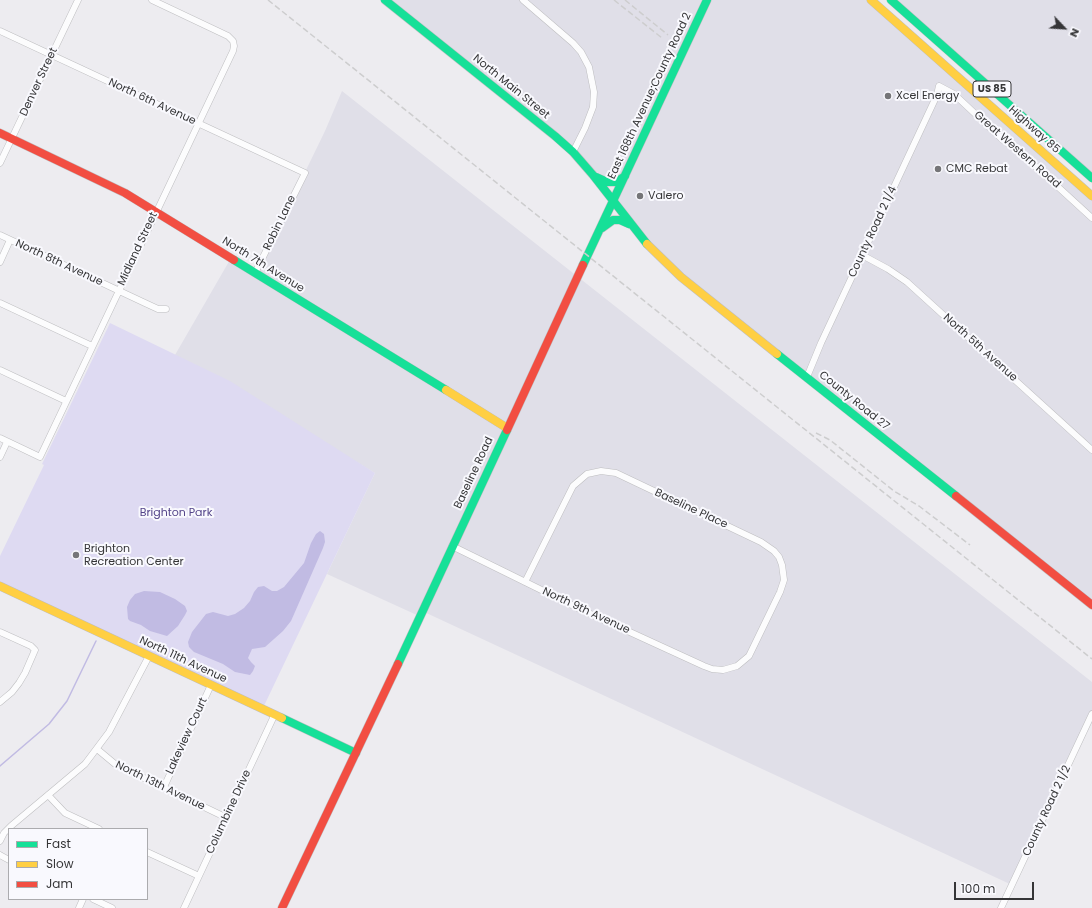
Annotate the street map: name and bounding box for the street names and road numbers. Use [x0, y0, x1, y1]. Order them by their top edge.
street label: East 168th Avenue;County Road 2 [606, 11, 694, 181]
street label: Denver Street [17, 46, 61, 118]
street label: North Main Street [470, 52, 552, 122]
street label: North 6th Avenue [106, 76, 198, 128]
road number: US 85 [973, 81, 1011, 97]
street label: Highway 85 [1006, 104, 1062, 156]
street label: Great Western Road [971, 109, 1063, 191]
street label: County Road 2 1/4 [846, 184, 900, 280]
street label: Robin Lane [261, 193, 299, 253]
street label: Midland Street [115, 210, 161, 288]
street label: North 7th Avenue [220, 234, 306, 296]
street label: North 8th Avenue [13, 237, 105, 289]
street label: North 5th Avenue [940, 311, 1020, 385]
street label: County Road 27 [816, 369, 892, 433]
street label: Baseline Road [452, 435, 496, 511]
street label: Baseline Place [652, 486, 730, 532]
street label: North 9th Avenue [540, 585, 632, 637]
street label: North 11th Avenue [137, 634, 229, 686]
street label: Lakeview Court [163, 696, 211, 776]
street label: North 13th Avenue [113, 759, 207, 813]
street label: County Road 2 1/2 [1020, 764, 1074, 858]
street label: Columbine Drive [204, 768, 254, 856]

